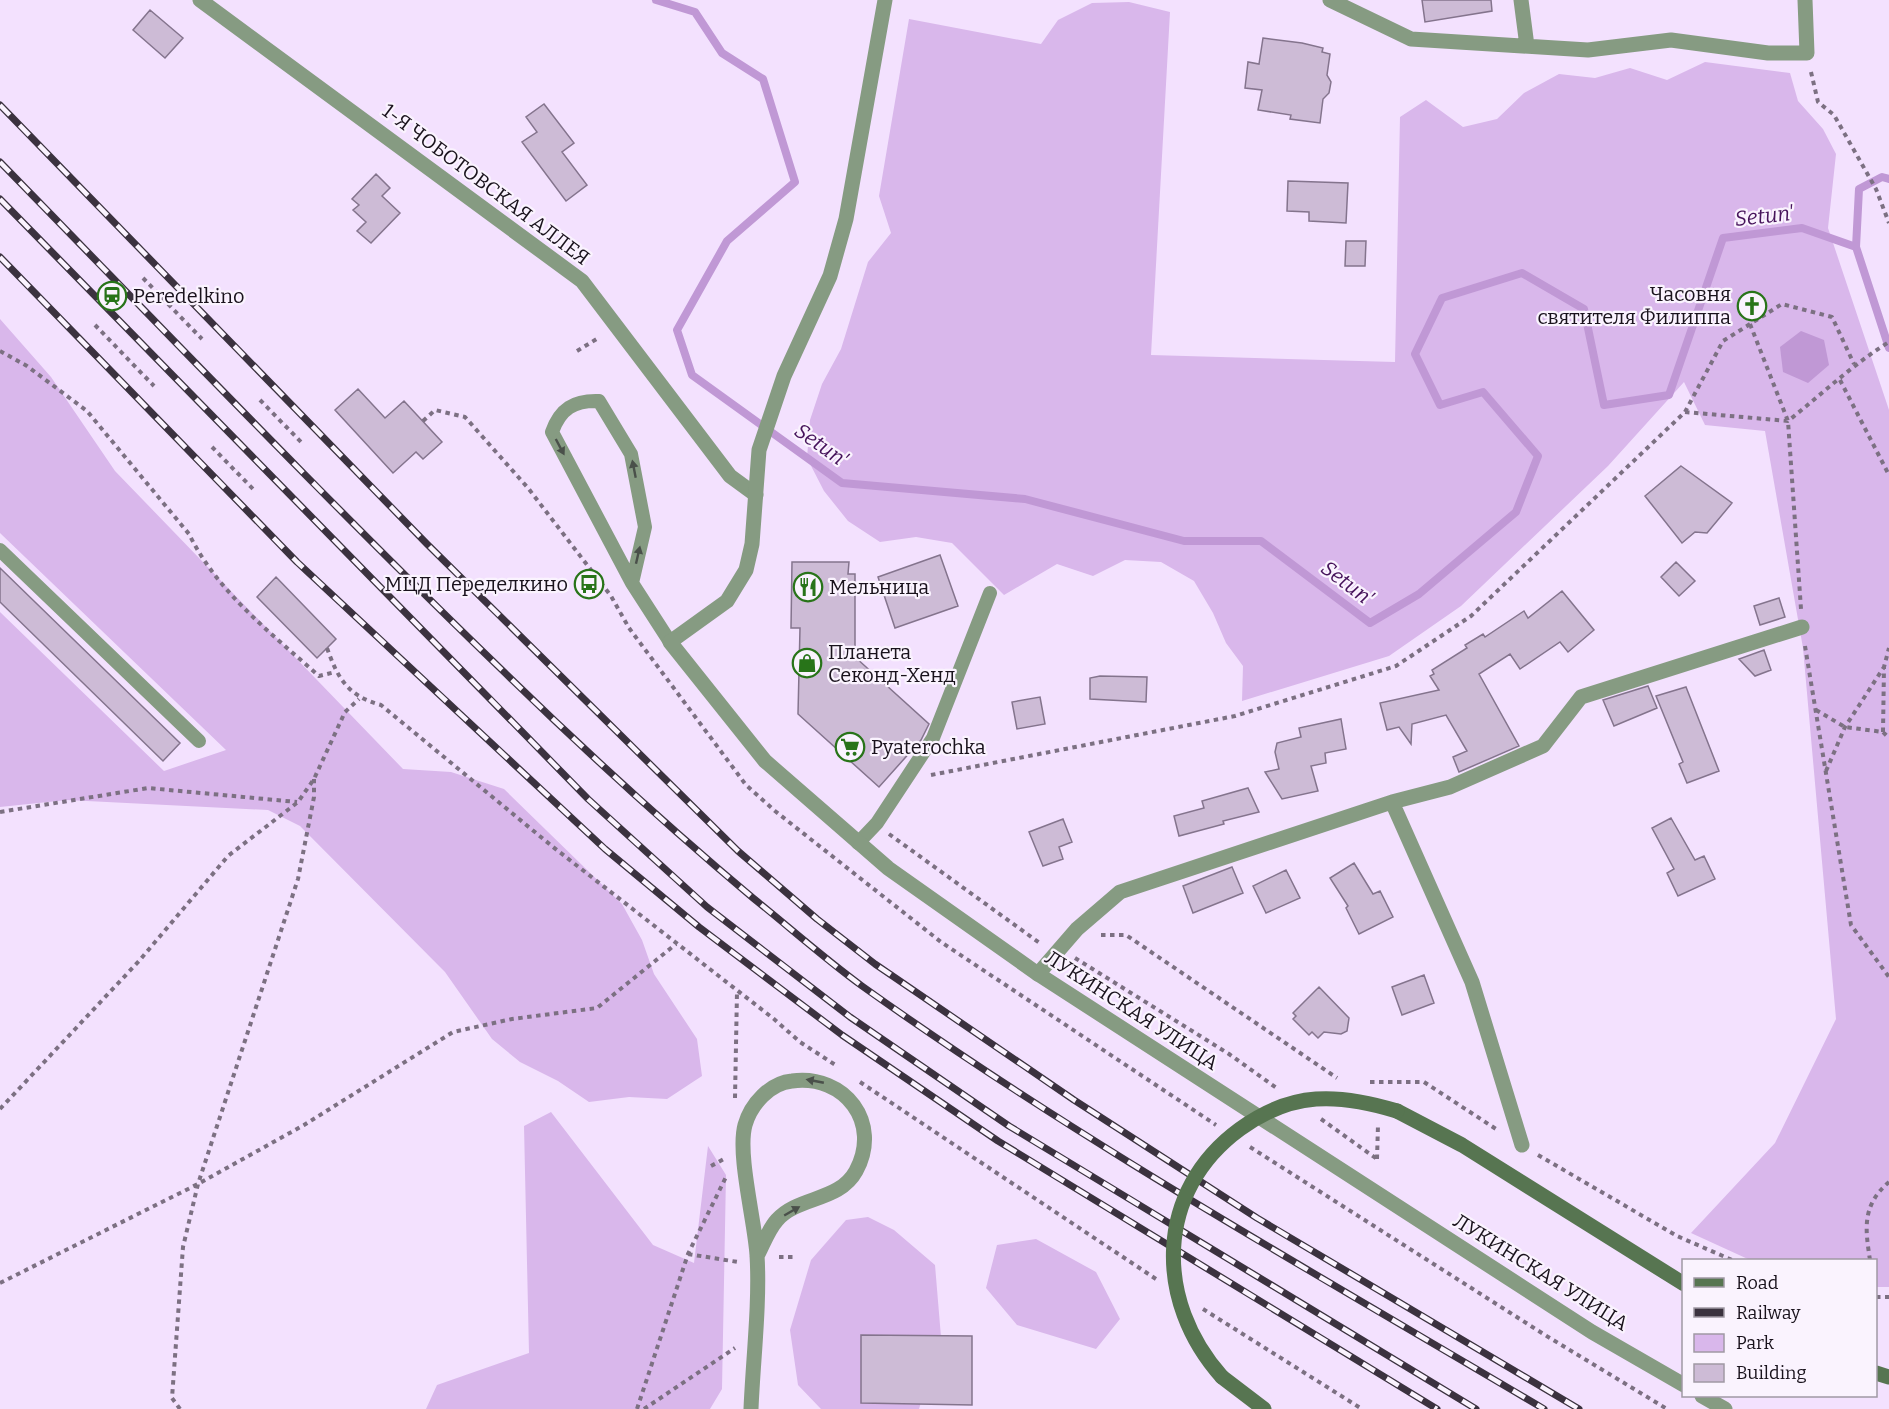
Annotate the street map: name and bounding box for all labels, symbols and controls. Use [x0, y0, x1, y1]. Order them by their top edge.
street label: 1-Я ЧОБОТОВСКАЯ АЛЛЕЯ [378, 98, 594, 270]
water label: Setun' [1733, 200, 1795, 232]
station icon: Peredelkino [96, 280, 128, 312]
place label: Часовня святителя Филиппа [1537, 282, 1731, 329]
place label: Peredelkino [133, 284, 245, 308]
church icon: Часовня святителя Филиппа [1736, 290, 1768, 322]
water label: Setun' [790, 418, 853, 473]
one-way arrow [555, 439, 565, 456]
one-way arrow [629, 460, 638, 479]
one-way arrow [634, 546, 644, 564]
water label: Setun' [1316, 555, 1379, 611]
bus stop icon: МЦД Переделкино [573, 568, 605, 600]
restaurant icon: Мельница [792, 571, 824, 603]
place label: МЦД Переделкино [384, 572, 568, 596]
place label: Мельница [829, 575, 929, 599]
place label: Планета Секонд-Хенд [828, 640, 956, 687]
shop icon: Планета Секонд-Хенд [791, 647, 823, 679]
supermarket icon: Pyaterochka [834, 731, 866, 763]
place label: Pyaterochka [871, 735, 986, 759]
street label: ЛУКИНСКАЯ УЛИЦА [1041, 945, 1224, 1075]
one-way arrow [805, 1076, 824, 1085]
one-way arrow [784, 1206, 801, 1216]
street label: ЛУКИНСКАЯ УЛИЦА [1449, 1208, 1634, 1336]
legend [1682, 1259, 1877, 1397]
text: Road [1736, 1272, 1779, 1294]
text: Railway [1736, 1302, 1801, 1324]
text: Park [1736, 1332, 1775, 1354]
text: Building [1736, 1362, 1807, 1384]

